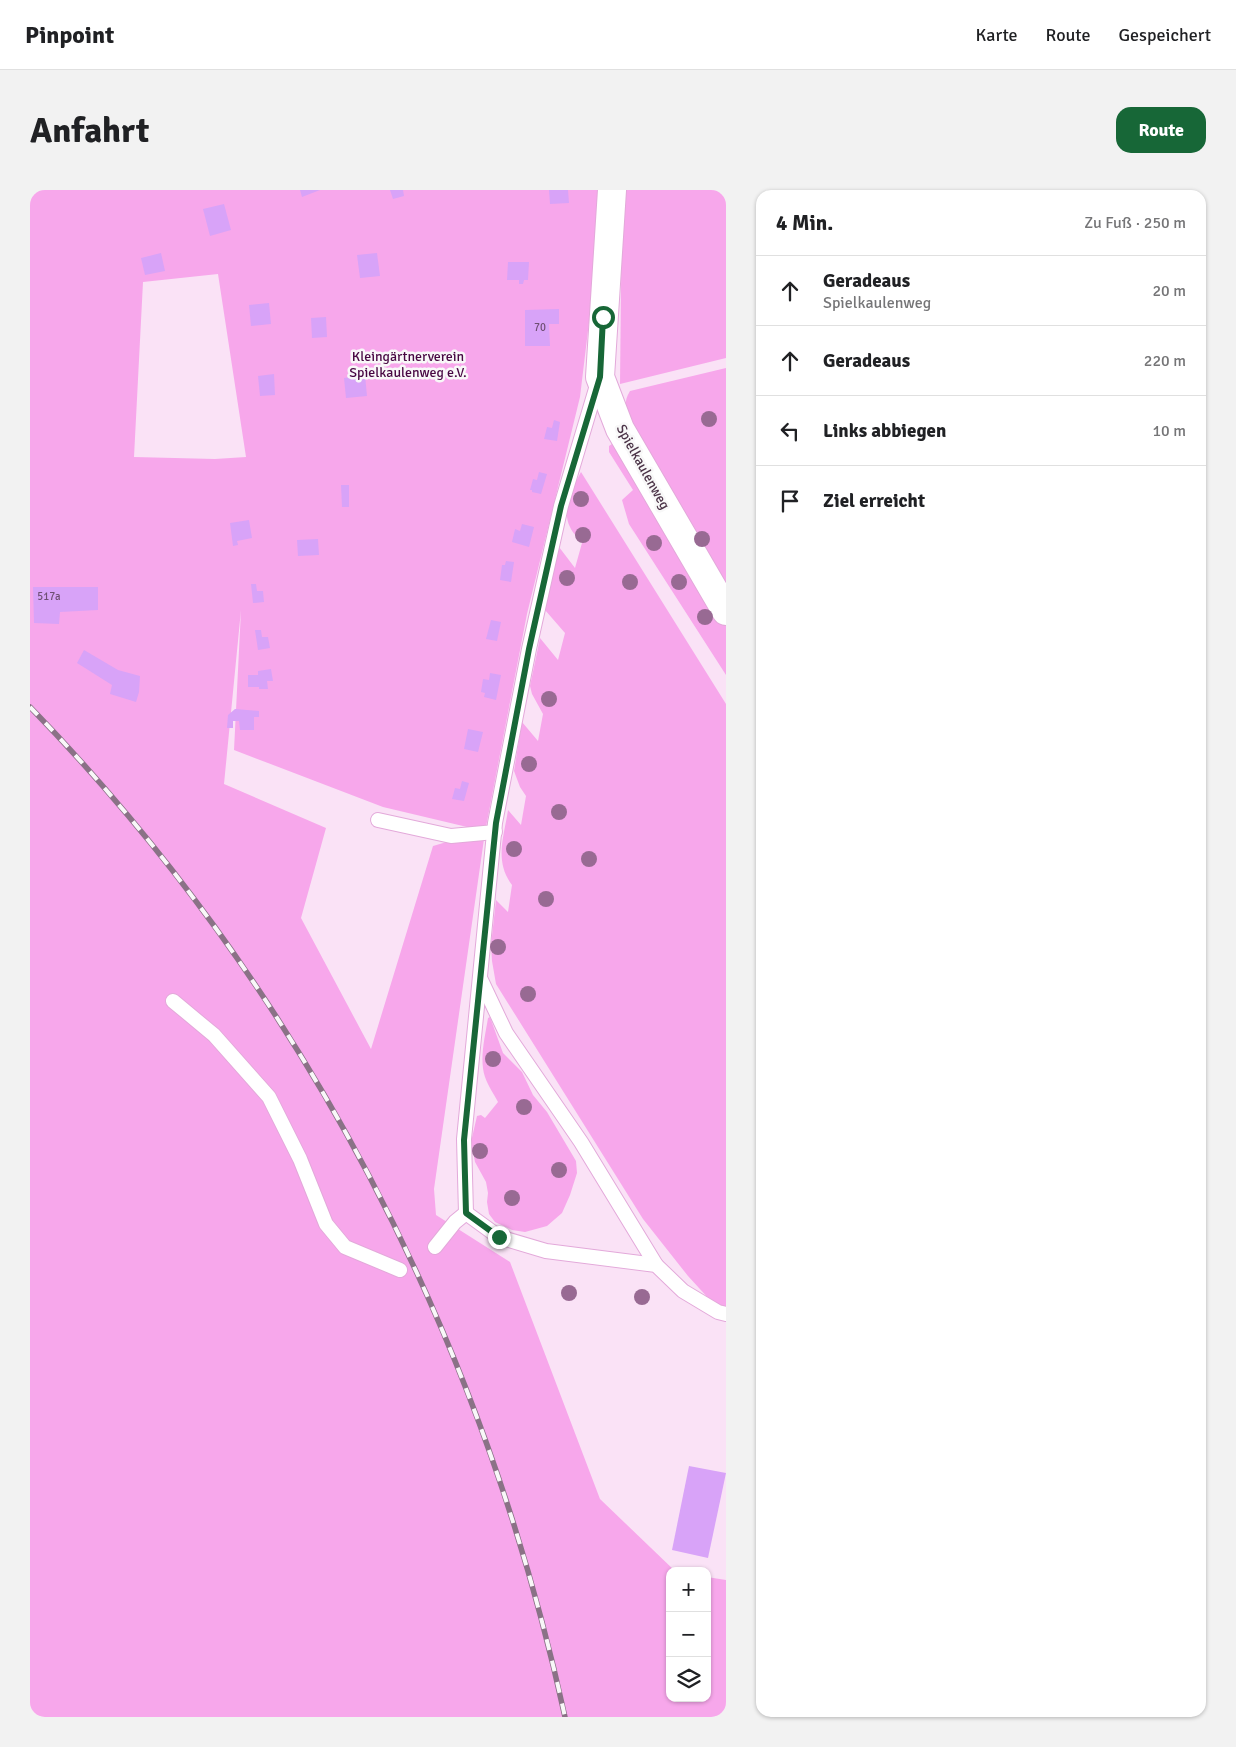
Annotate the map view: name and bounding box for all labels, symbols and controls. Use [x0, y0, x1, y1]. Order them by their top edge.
text: Pinpoint [25, 20, 114, 50]
text: Karte [976, 24, 1018, 46]
text: Route [1046, 24, 1091, 46]
text: Gespeichert [1119, 24, 1211, 46]
button: Route [1116, 107, 1206, 153]
text: Anfahrt [30, 109, 149, 152]
text: 4 Min. [776, 210, 833, 236]
text: Zu Fuß · 250 m [1084, 213, 1186, 233]
text: Geradeaus [823, 269, 910, 293]
icon: ahead [776, 277, 804, 305]
text: 20 m [1152, 281, 1186, 301]
text: Spielkaulenweg [823, 293, 931, 313]
route start [592, 306, 615, 329]
house number: 70 [534, 321, 546, 334]
icon: ahead [776, 347, 804, 375]
park label: Kleingärtnerverein Spielkaulenweg e.V. [349, 348, 467, 381]
text: Geradeaus [823, 349, 910, 373]
text: 220 m [1144, 351, 1186, 371]
icon: left [776, 417, 804, 445]
text: Links abbiegen [823, 419, 946, 443]
street label: Spielkaulenweg [613, 421, 673, 513]
text: 10 m [1152, 421, 1186, 441]
icon: arrive [776, 487, 804, 515]
text: Ziel erreicht [823, 489, 925, 513]
house number: 517a [37, 590, 61, 603]
route end [488, 1226, 511, 1249]
map controls [666, 1567, 711, 1702]
button: + [666, 1567, 711, 1612]
button: − [666, 1612, 711, 1657]
button: layers [666, 1657, 711, 1702]

